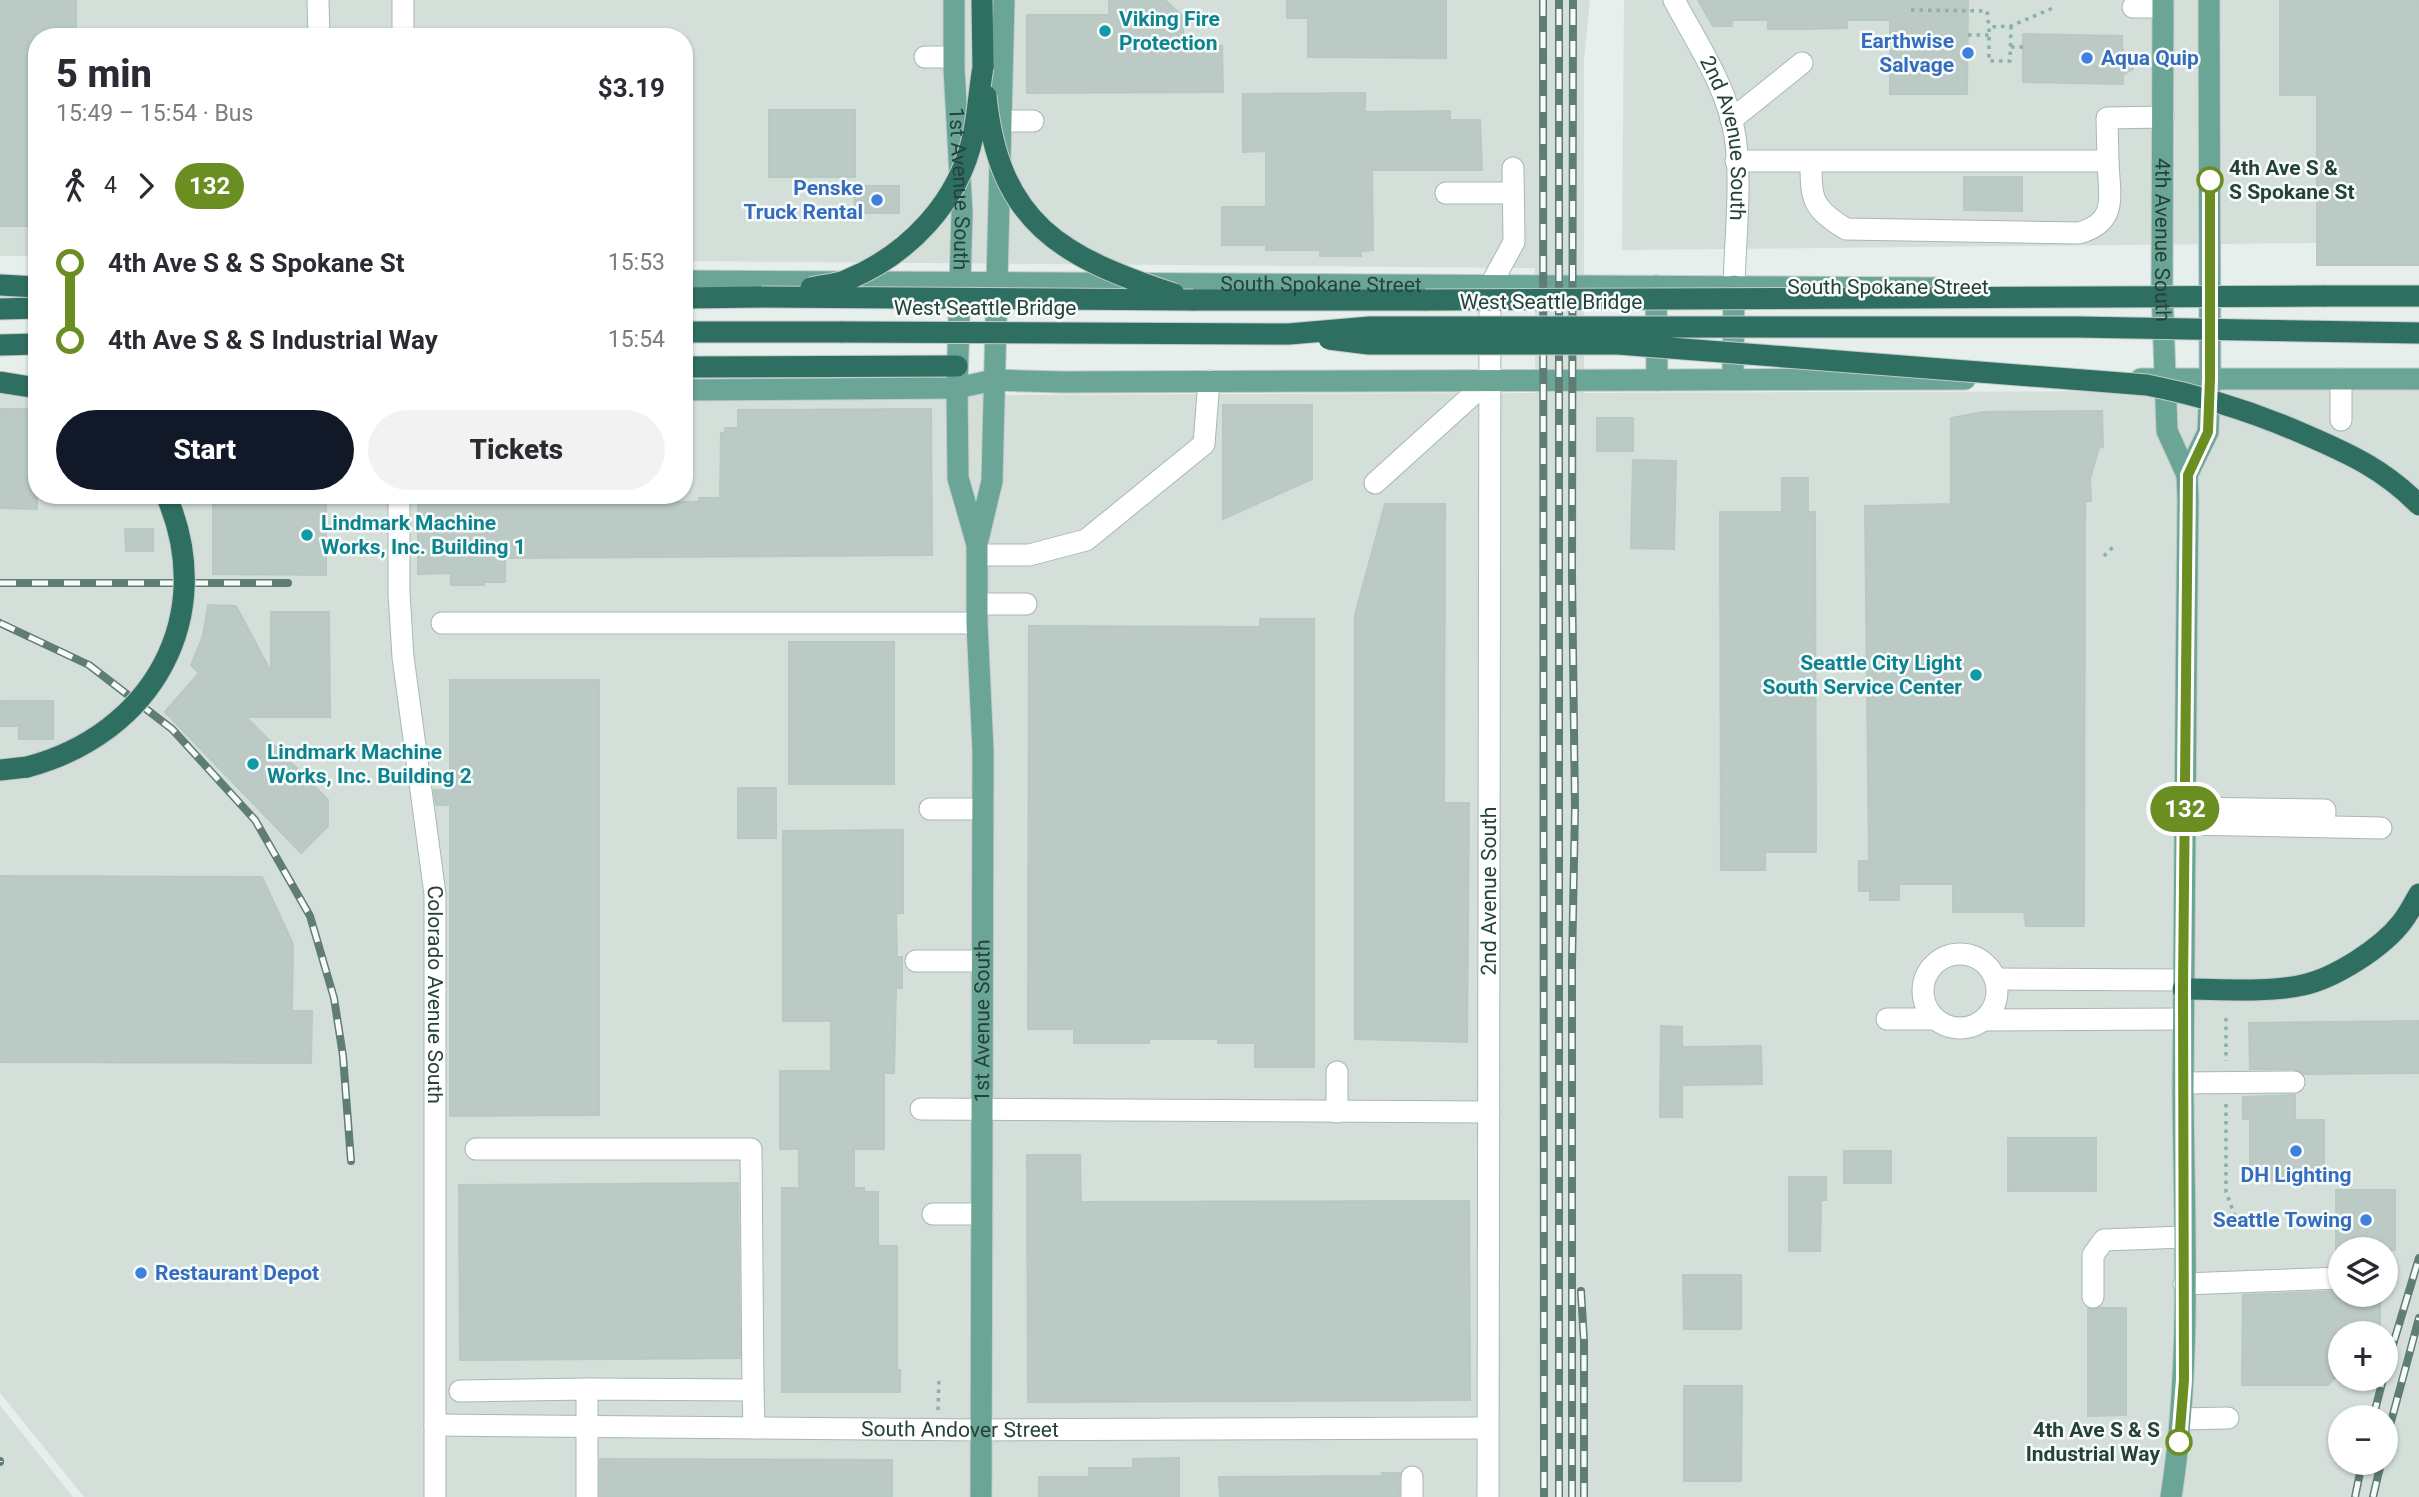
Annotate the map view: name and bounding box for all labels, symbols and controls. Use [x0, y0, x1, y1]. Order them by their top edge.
place label: Viking Fire Protection [1119, 7, 1220, 55]
marker: Viking Fire Protection [1097, 23, 1113, 39]
place label: Earthwise Salvage [1861, 29, 1954, 77]
marker: Earthwise Salvage [1960, 45, 1976, 61]
place label: Aqua Quip [2101, 46, 2199, 70]
marker: Aqua Quip [2079, 50, 2095, 66]
text: 5 min [56, 52, 152, 96]
street label: 2nd Avenue South [1695, 52, 1750, 221]
text: $3.19 [598, 73, 665, 103]
text: 15:49 – 15:54 · Bus [56, 100, 253, 127]
street label: 1st Avenue South [944, 107, 974, 271]
place label: 4th Ave S & S Spokane St [2229, 156, 2355, 204]
street label: 4th Avenue South [2150, 158, 2175, 322]
icon: walk [56, 167, 94, 205]
icon: forward [127, 167, 165, 205]
marker: 4th Ave S & S Spokane St [2197, 167, 2223, 193]
text: 4 [104, 172, 117, 199]
text: 132 [189, 172, 230, 200]
place label: Penske Truck Rental [743, 176, 863, 224]
marker: Penske Truck Rental [869, 192, 885, 208]
text: 4th Ave S & S Spokane St [108, 248, 405, 278]
text: 15:53 [608, 249, 665, 276]
street label: South Spokane Street [1220, 272, 1422, 297]
street label: South Spokane Street [1787, 275, 1989, 299]
street label: West Seattle Bridge [1460, 290, 1642, 314]
street label: West Seattle Bridge [894, 296, 1076, 320]
text: 4th Ave S & S Industrial Way [108, 325, 438, 355]
text: 15:54 [608, 326, 665, 353]
button: Start [56, 410, 354, 490]
button: Tickets [368, 410, 665, 490]
place label: Lindmark Machine Works, Inc. Building 1 [321, 511, 526, 559]
marker: Lindmark Machine Works, Inc. Building 1 [299, 527, 315, 543]
place label: Seattle City Light South Service Center [1763, 651, 1962, 699]
marker: Seattle City Light South Service Center [1968, 667, 1984, 683]
place label: Lindmark Machine Works, Inc. Building 2 [267, 740, 472, 788]
marker: Lindmark Machine Works, Inc. Building 2 [245, 756, 261, 772]
line badge: 132 [2145, 786, 2225, 832]
text: 132 [2164, 795, 2206, 823]
street label: 2nd Avenue South [1477, 807, 1501, 975]
street label: Colorado Avenue South [422, 884, 448, 1104]
street label: 1st Avenue South [970, 939, 994, 1103]
marker: DH Lighting [2288, 1143, 2304, 1159]
place label: DH Lighting [2241, 1163, 2351, 1187]
place label: Seattle Towing [2213, 1208, 2352, 1232]
marker: Seattle Towing [2358, 1212, 2374, 1228]
map controls [2328, 1237, 2398, 1475]
button: layers [2328, 1237, 2398, 1307]
place label: Restaurant Depot [155, 1261, 319, 1285]
marker: Restaurant Depot [133, 1265, 149, 1281]
button: + [2328, 1321, 2398, 1391]
button: − [2328, 1405, 2398, 1475]
street label: South Andover Street [861, 1417, 1059, 1442]
place label: 4th Ave S & S Industrial Way [2026, 1418, 2160, 1466]
marker: 4th Ave S & S Industrial Way [2166, 1429, 2192, 1455]

